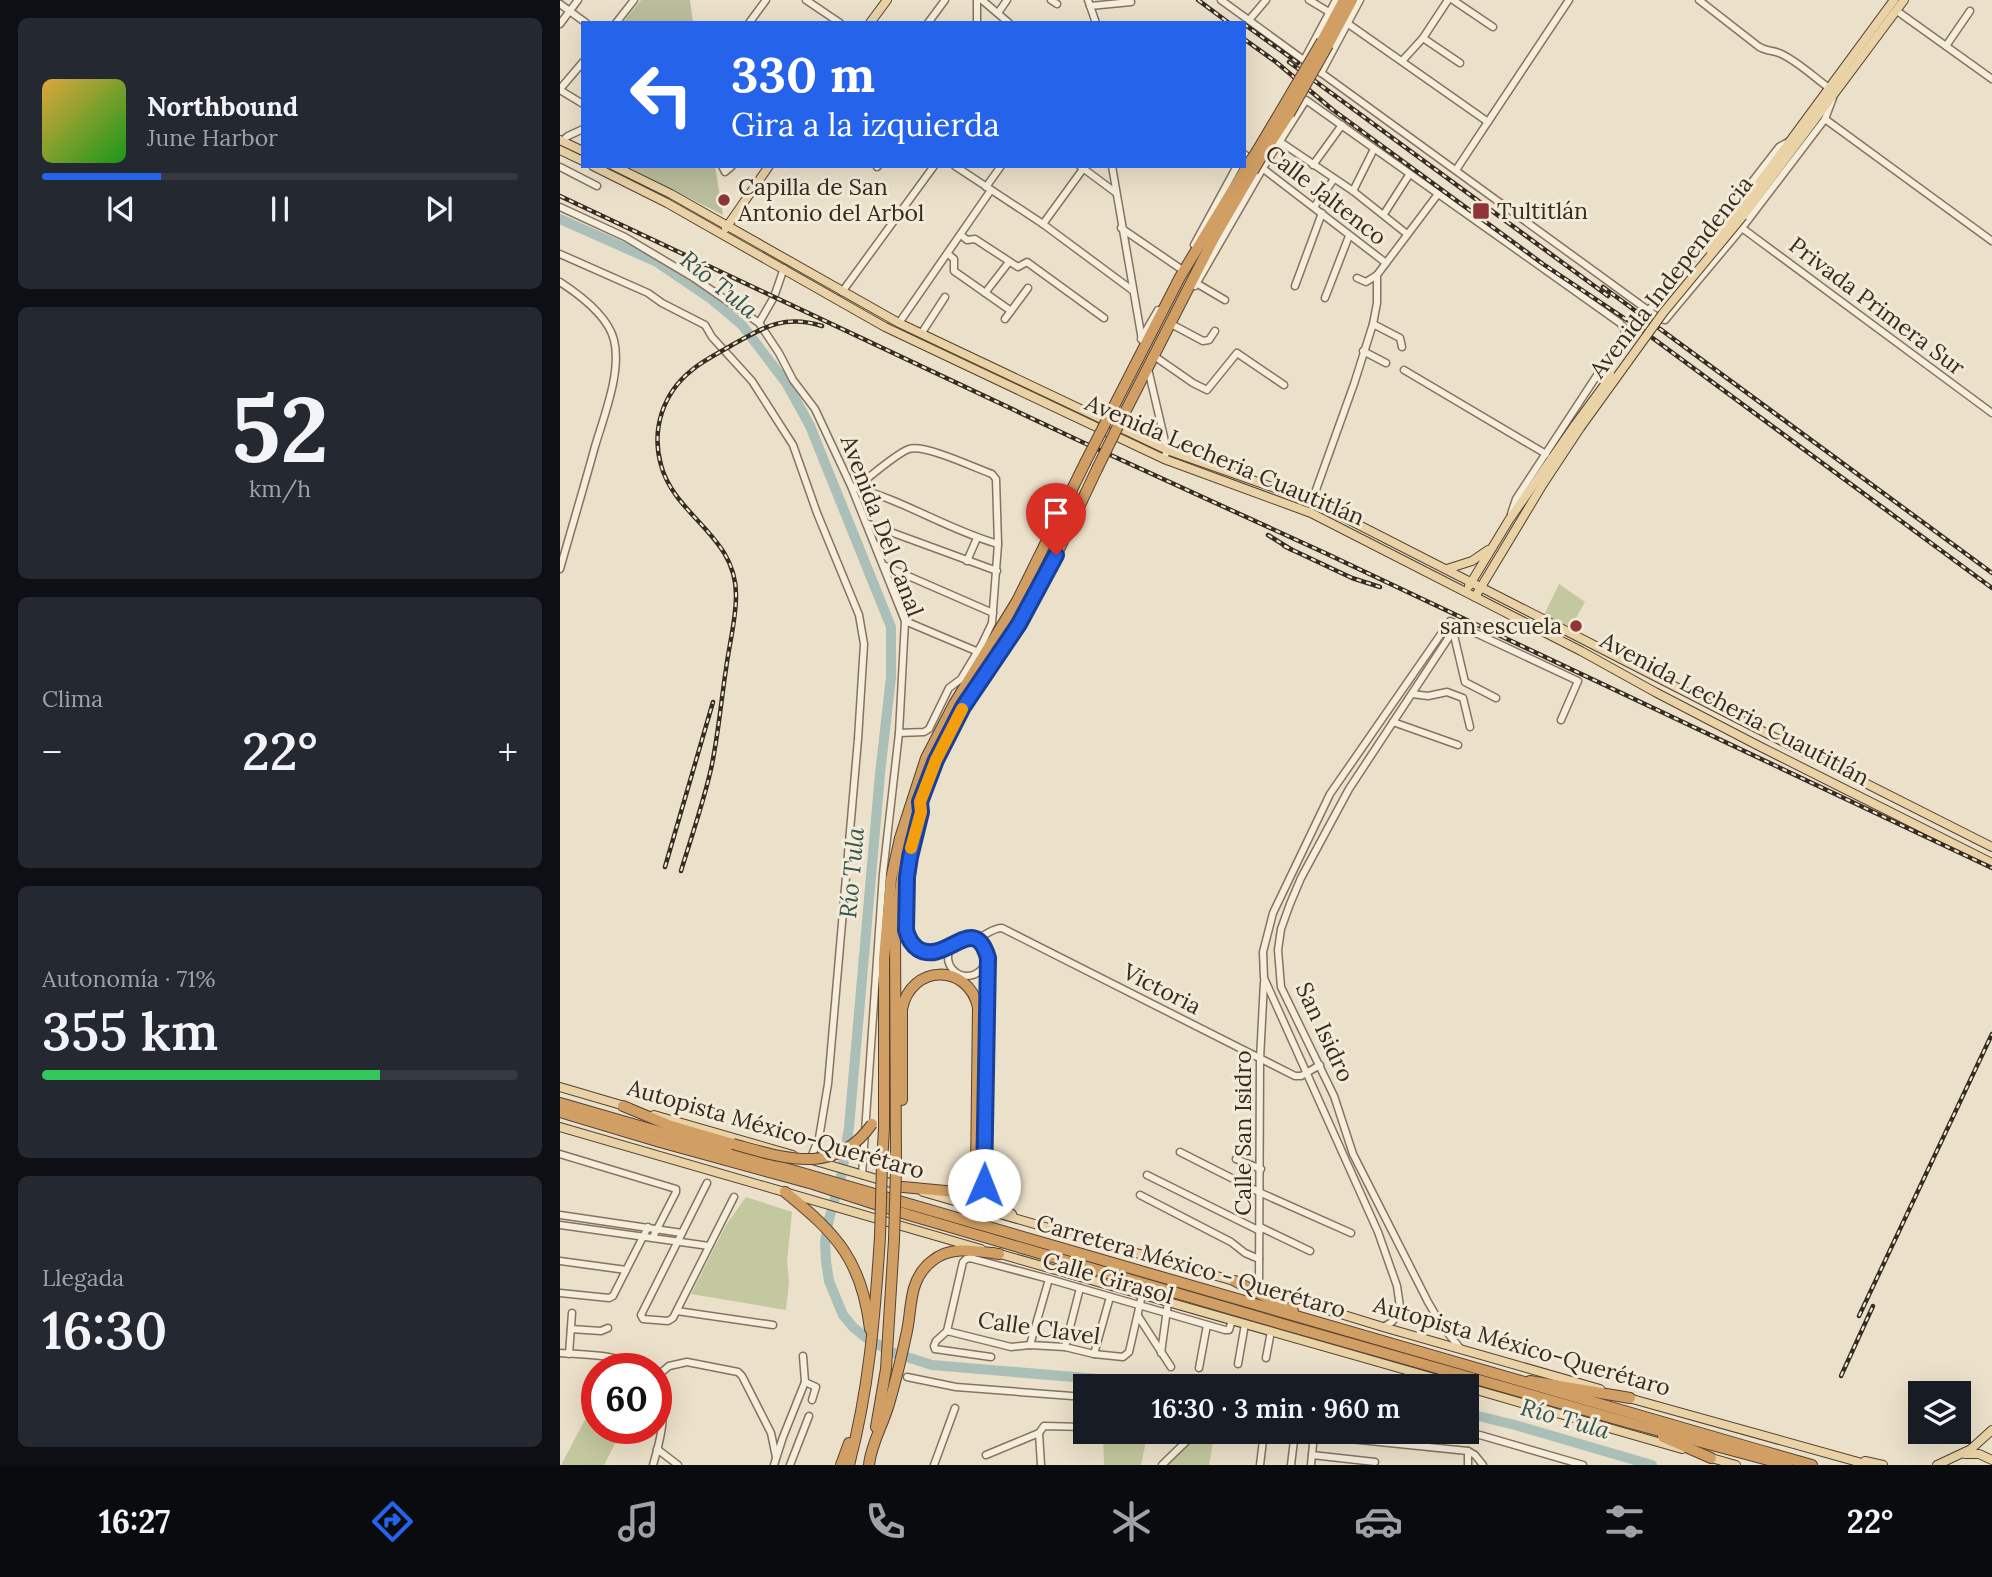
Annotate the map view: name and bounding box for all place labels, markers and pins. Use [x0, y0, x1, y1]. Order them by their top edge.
place label: Capilla de San Antonio del Arbol [737, 172, 924, 227]
marker: Capilla de San Antonio del Arbol [716, 192, 732, 208]
place label: Tultitlán [1497, 196, 1588, 225]
marker: Tultitlán [1471, 201, 1491, 221]
pin [1026, 483, 1086, 555]
place label: san escuela [1440, 611, 1562, 640]
marker: san escuela [1568, 618, 1584, 634]

